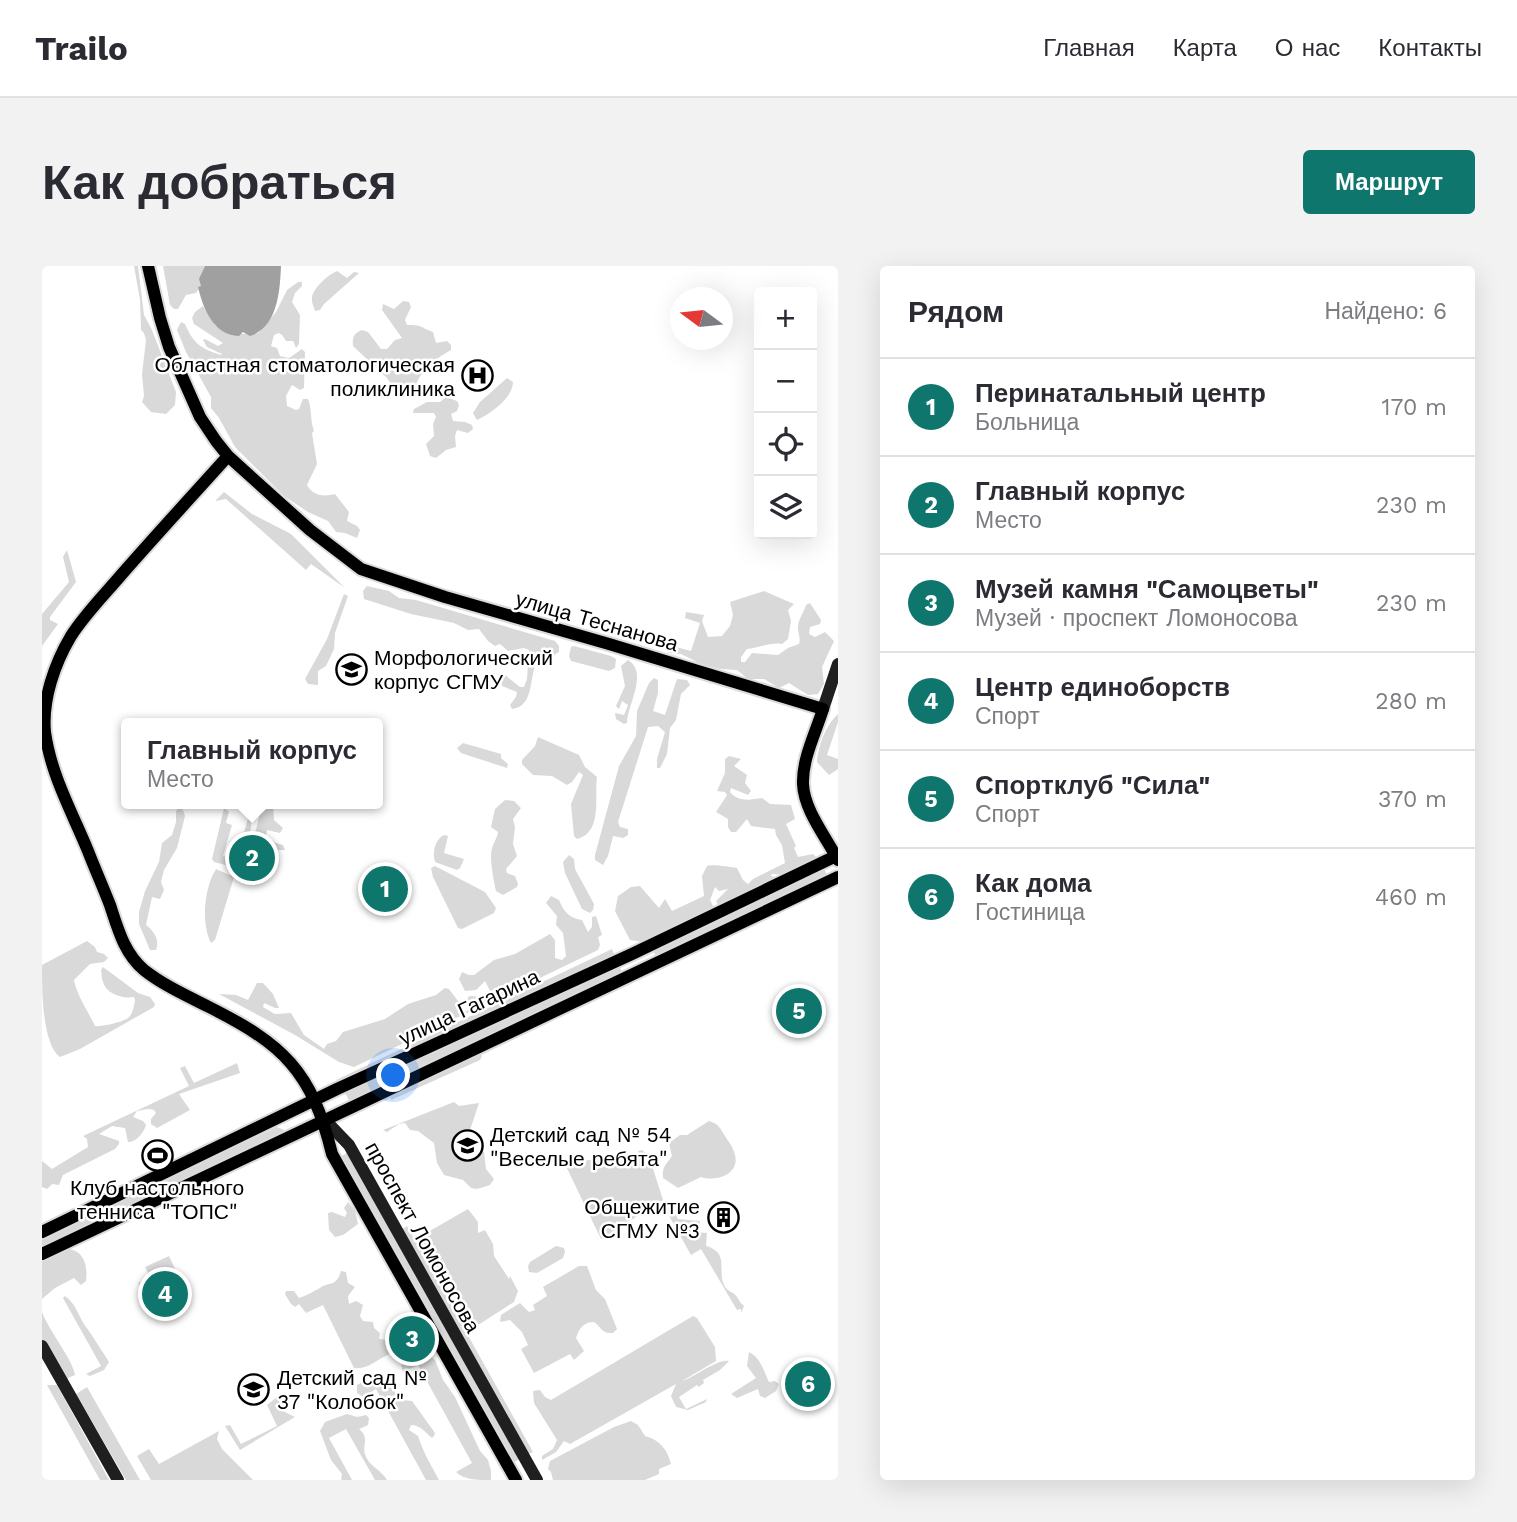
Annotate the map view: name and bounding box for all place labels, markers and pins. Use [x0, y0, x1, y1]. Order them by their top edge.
place label: Областная стоматологическая поликлиника [155, 352, 455, 401]
hospital icon: Областная стоматологическая поликлиника [461, 359, 495, 393]
place label: Морфологический корпус СГМУ [374, 645, 553, 694]
school or university icon: Морфологический корпус СГМУ [334, 652, 368, 686]
pin: 2 [229, 832, 275, 884]
pin: 1 [362, 863, 408, 915]
pin: 5 [776, 985, 822, 1037]
place label: Детский сад № 54 "Веселые ребята" [490, 1122, 672, 1171]
school or university icon: Детский сад № 54 "Веселые ребята" [450, 1129, 484, 1163]
sports icon: Клуб настольного тенниса "ТОПС" [140, 1138, 174, 1172]
place label: Клуб настольного тенниса "ТОПС" [70, 1175, 244, 1224]
place label: Общежитие СГМУ №3 [584, 1194, 700, 1243]
building icon: Общежитие СГМУ №3 [706, 1201, 740, 1235]
pin: 4 [142, 1268, 188, 1320]
pin: 3 [389, 1313, 435, 1365]
pin: 6 [785, 1358, 831, 1410]
place label: Детский сад № 37 "Колобок" [277, 1365, 426, 1414]
school or university icon: Детский сад № 37 "Колобок" [237, 1372, 271, 1406]

